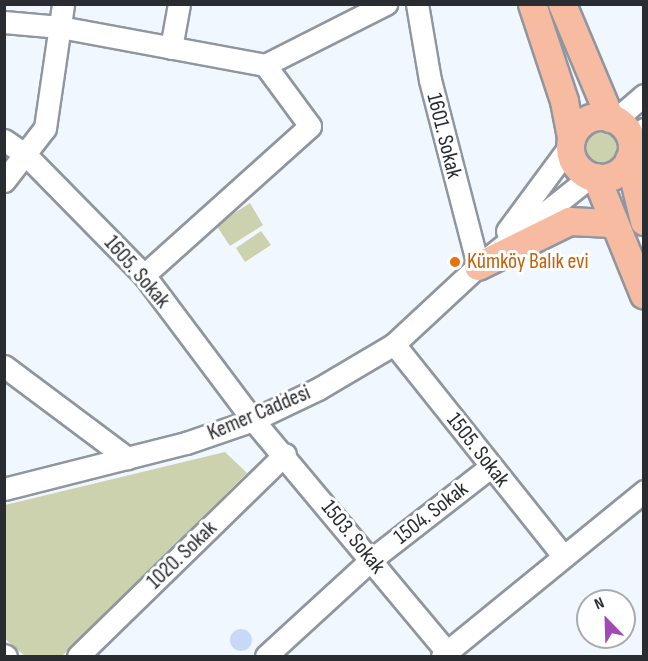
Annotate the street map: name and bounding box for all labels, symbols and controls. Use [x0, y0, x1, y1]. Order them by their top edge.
street label: 1601. Sokak [421, 91, 467, 181]
street label: 1605. Sokak [98, 230, 176, 314]
place label: Kümköy Balık evi [467, 249, 589, 275]
marker: Kümköy Balık evi [448, 255, 462, 269]
street label: Kemer Caddesi [204, 380, 314, 446]
street label: 1505. Sokak [441, 408, 515, 492]
street label: 1504. Sokak [389, 476, 473, 550]
street label: 1503. Sokak [315, 495, 391, 579]
street label: 1020. Sokak [141, 515, 223, 595]
north arrow [576, 589, 636, 649]
text: N [592, 593, 607, 614]

